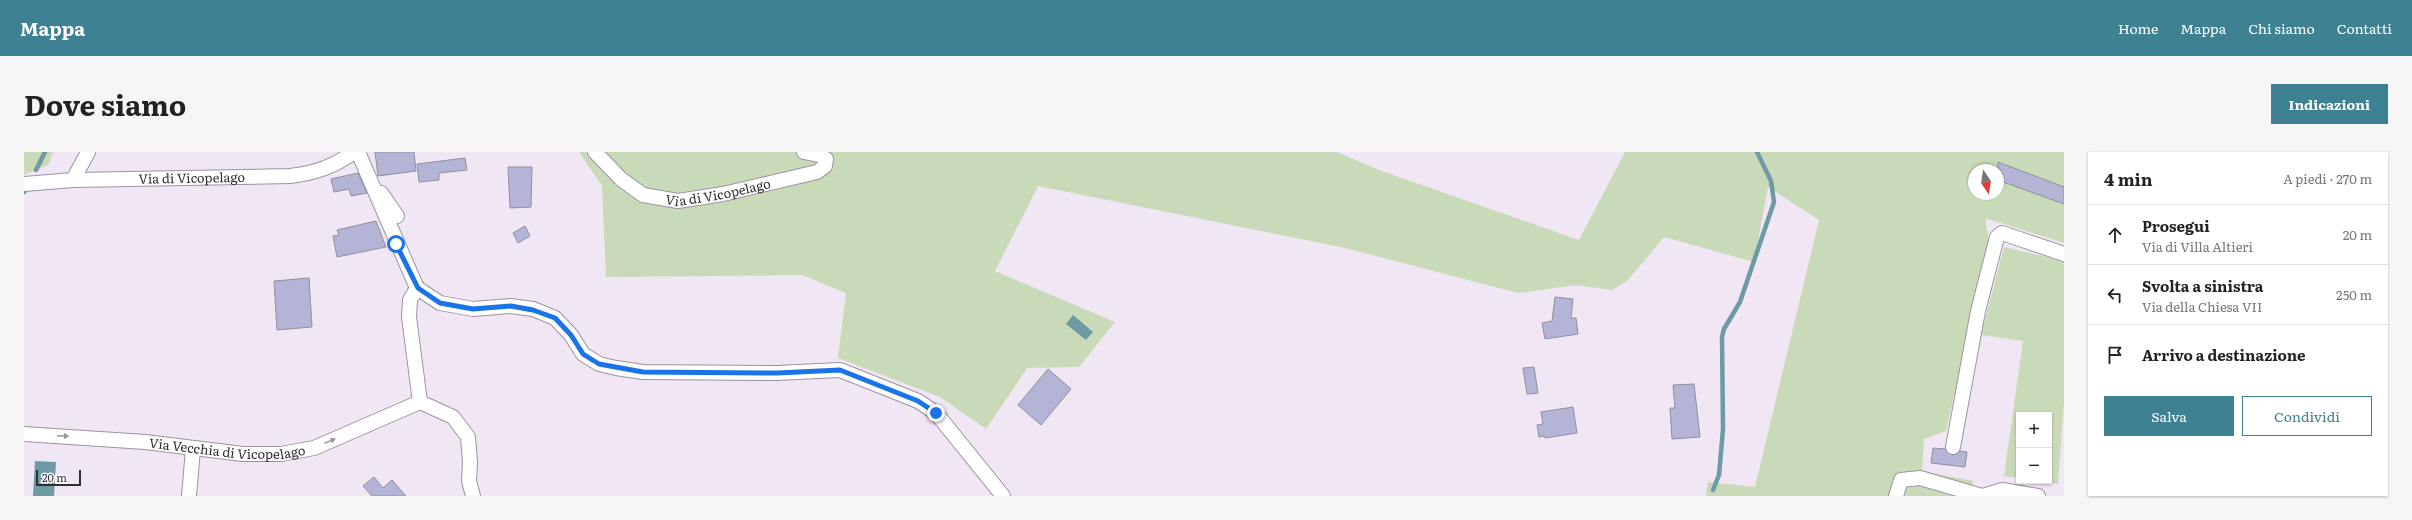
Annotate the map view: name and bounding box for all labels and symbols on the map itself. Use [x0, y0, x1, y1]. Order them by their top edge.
north arrow [1968, 164, 2004, 200]
street label: Via di Vicopelago [138, 167, 246, 188]
street label: Via di Vicopelago [664, 173, 773, 210]
route start [387, 235, 405, 253]
route end [927, 404, 945, 422]
one-way arrow [57, 433, 70, 439]
street label: Via Vecchia di Vicopelago [148, 433, 307, 463]
one-way arrow [325, 438, 336, 444]
scale bar [36, 468, 81, 487]

